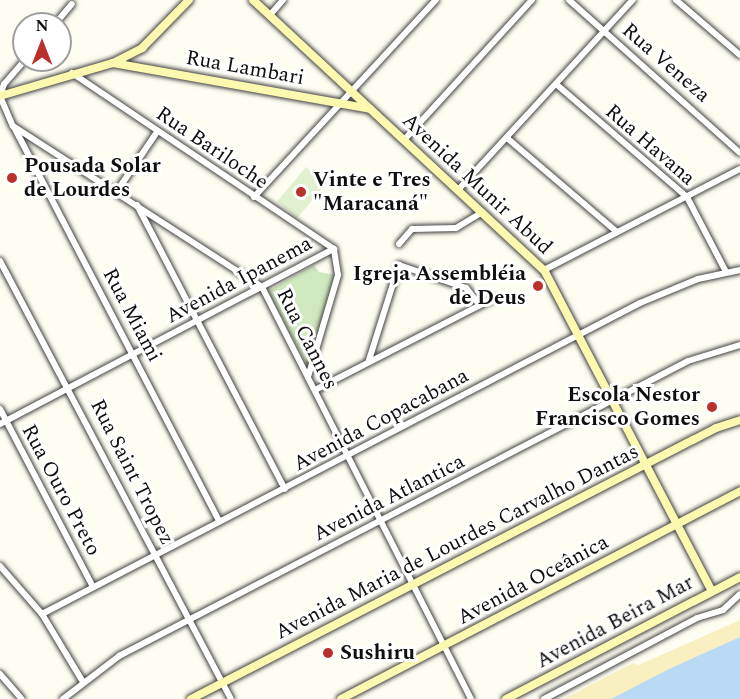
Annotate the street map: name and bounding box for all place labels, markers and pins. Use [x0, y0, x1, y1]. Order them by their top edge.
place label: Pousada Solar de Lourdes [24, 153, 161, 203]
place label: Vinte e Tres "Maracaná" [313, 167, 431, 217]
marker: Pousada Solar de Lourdes [5, 171, 19, 185]
marker: Vinte e Tres "Maracaná" [294, 185, 308, 199]
place label: Igreja Assembléia de Deus [353, 261, 526, 311]
marker: Igreja Assembléia de Deus [531, 279, 545, 293]
place label: Escola Nestor Francisco Gomes [535, 382, 700, 432]
marker: Escola Nestor Francisco Gomes [705, 400, 719, 414]
place label: Sushiru [340, 640, 415, 666]
marker: Sushiru [321, 646, 335, 660]

